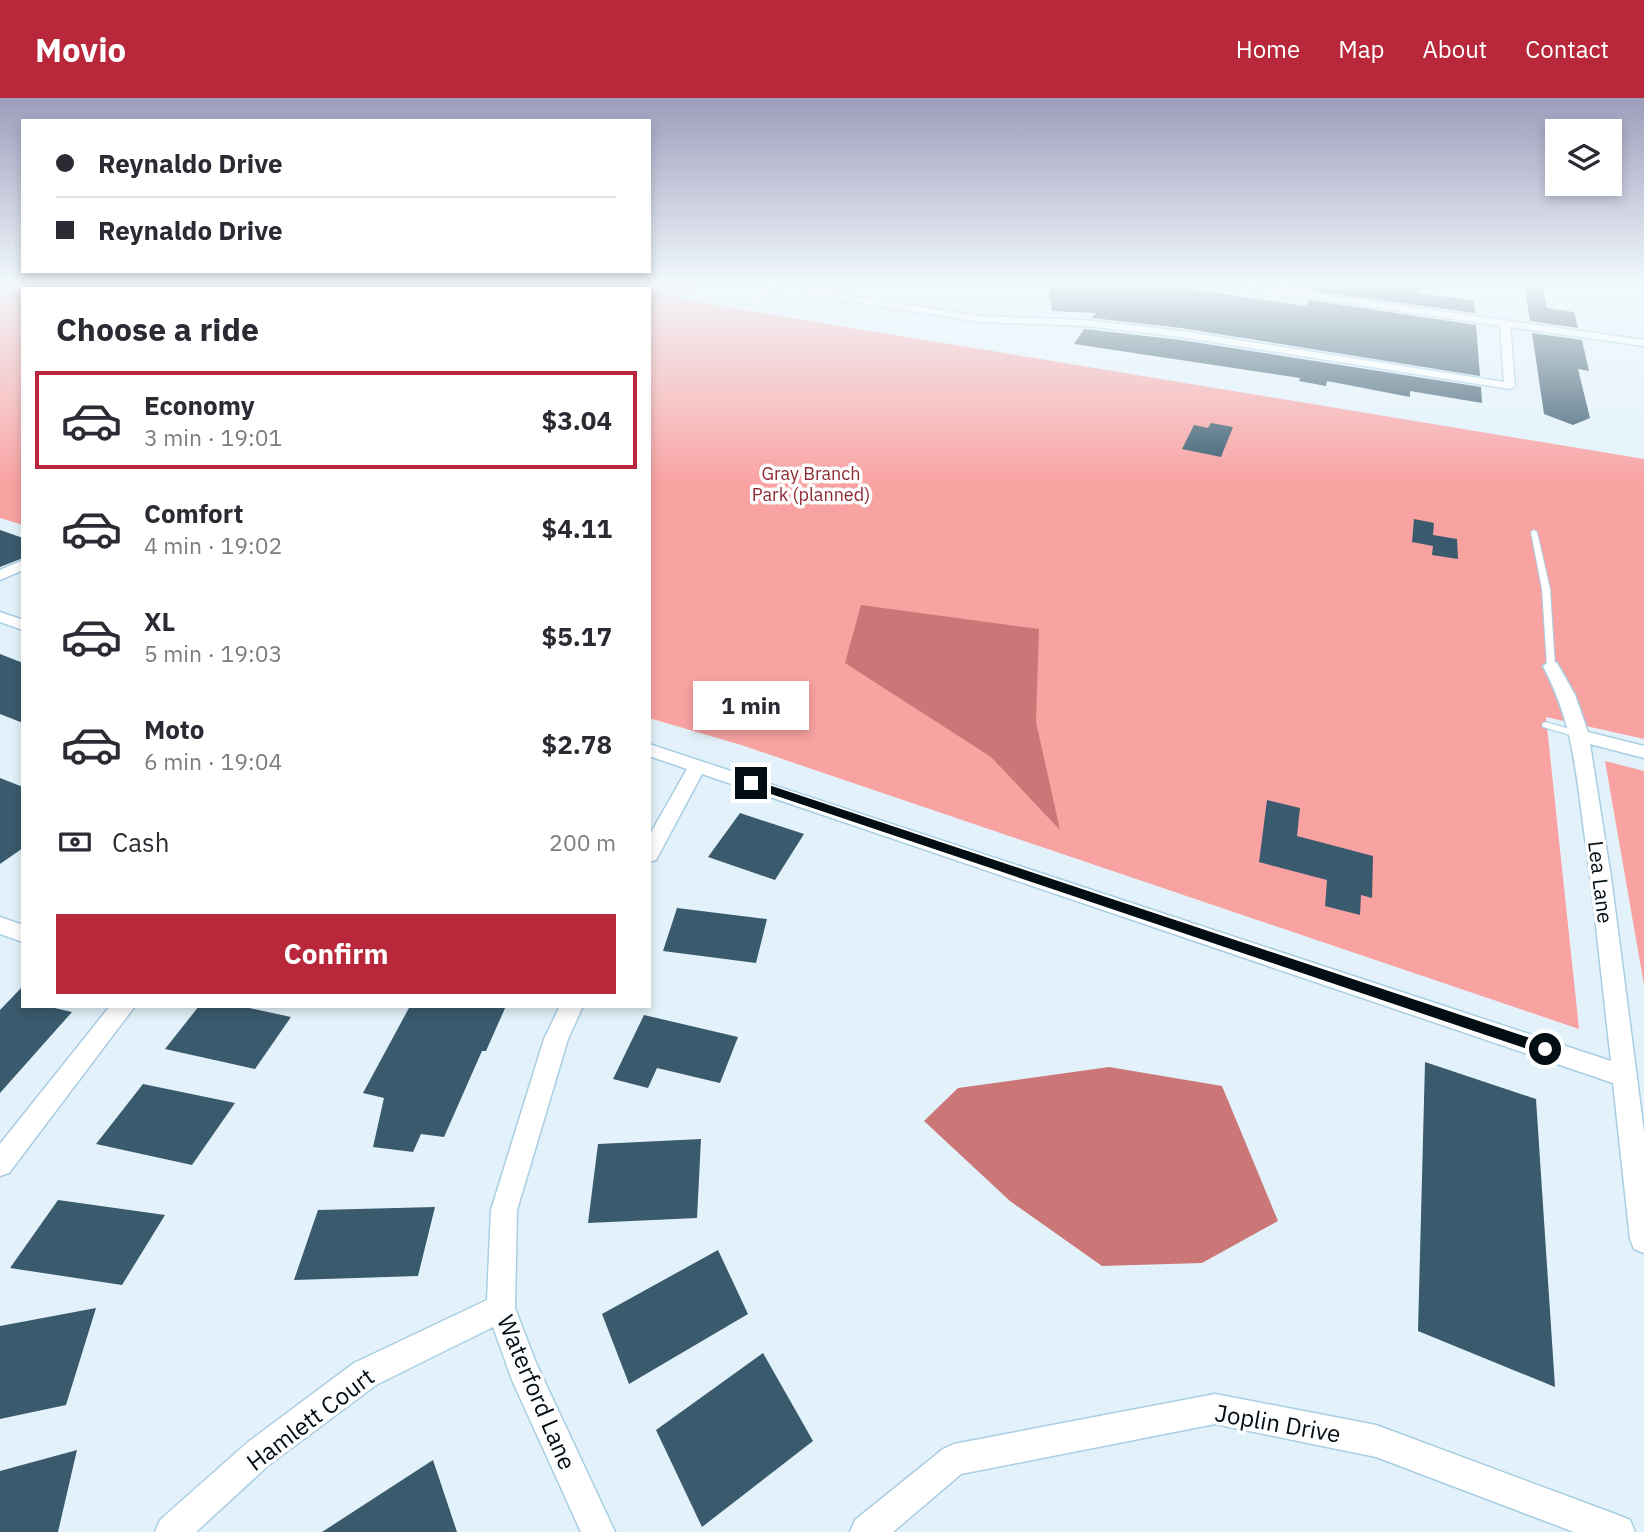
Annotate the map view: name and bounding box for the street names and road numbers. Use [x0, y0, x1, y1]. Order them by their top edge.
street label: Lea Lane [1582, 839, 1620, 925]
street label: Waterford Lane [490, 1310, 584, 1474]
street label: Hamlett Court [240, 1360, 380, 1478]
street label: Joplin Drive [1213, 1396, 1343, 1450]

